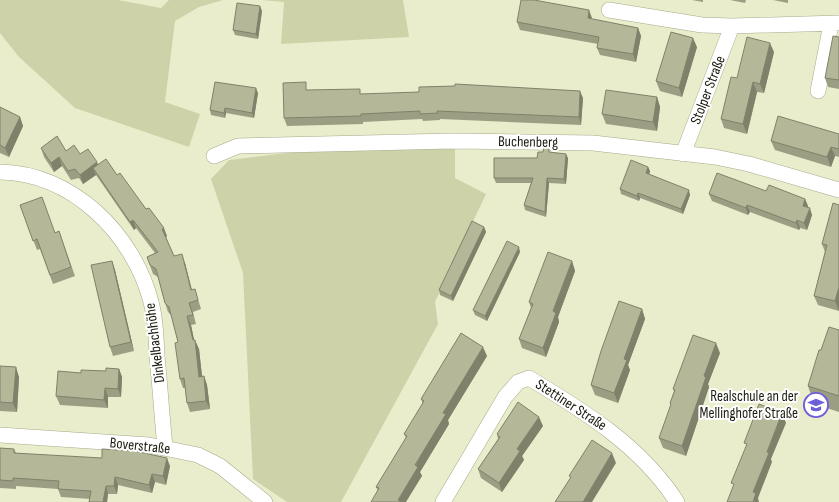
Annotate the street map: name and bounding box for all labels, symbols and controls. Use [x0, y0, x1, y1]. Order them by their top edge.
street label: Stolper Straße [686, 53, 730, 127]
street label: Buchenberg [498, 132, 558, 152]
street label: Dinkelbachhöhe [141, 302, 169, 384]
street label: Stettiner Straße [532, 375, 610, 435]
place label: Realschule an der Mellinghofer Straße [699, 387, 799, 423]
school or university icon: Realschule an der Mellinghofer Straße [803, 392, 829, 418]
street label: Boverstraße [109, 433, 171, 459]

